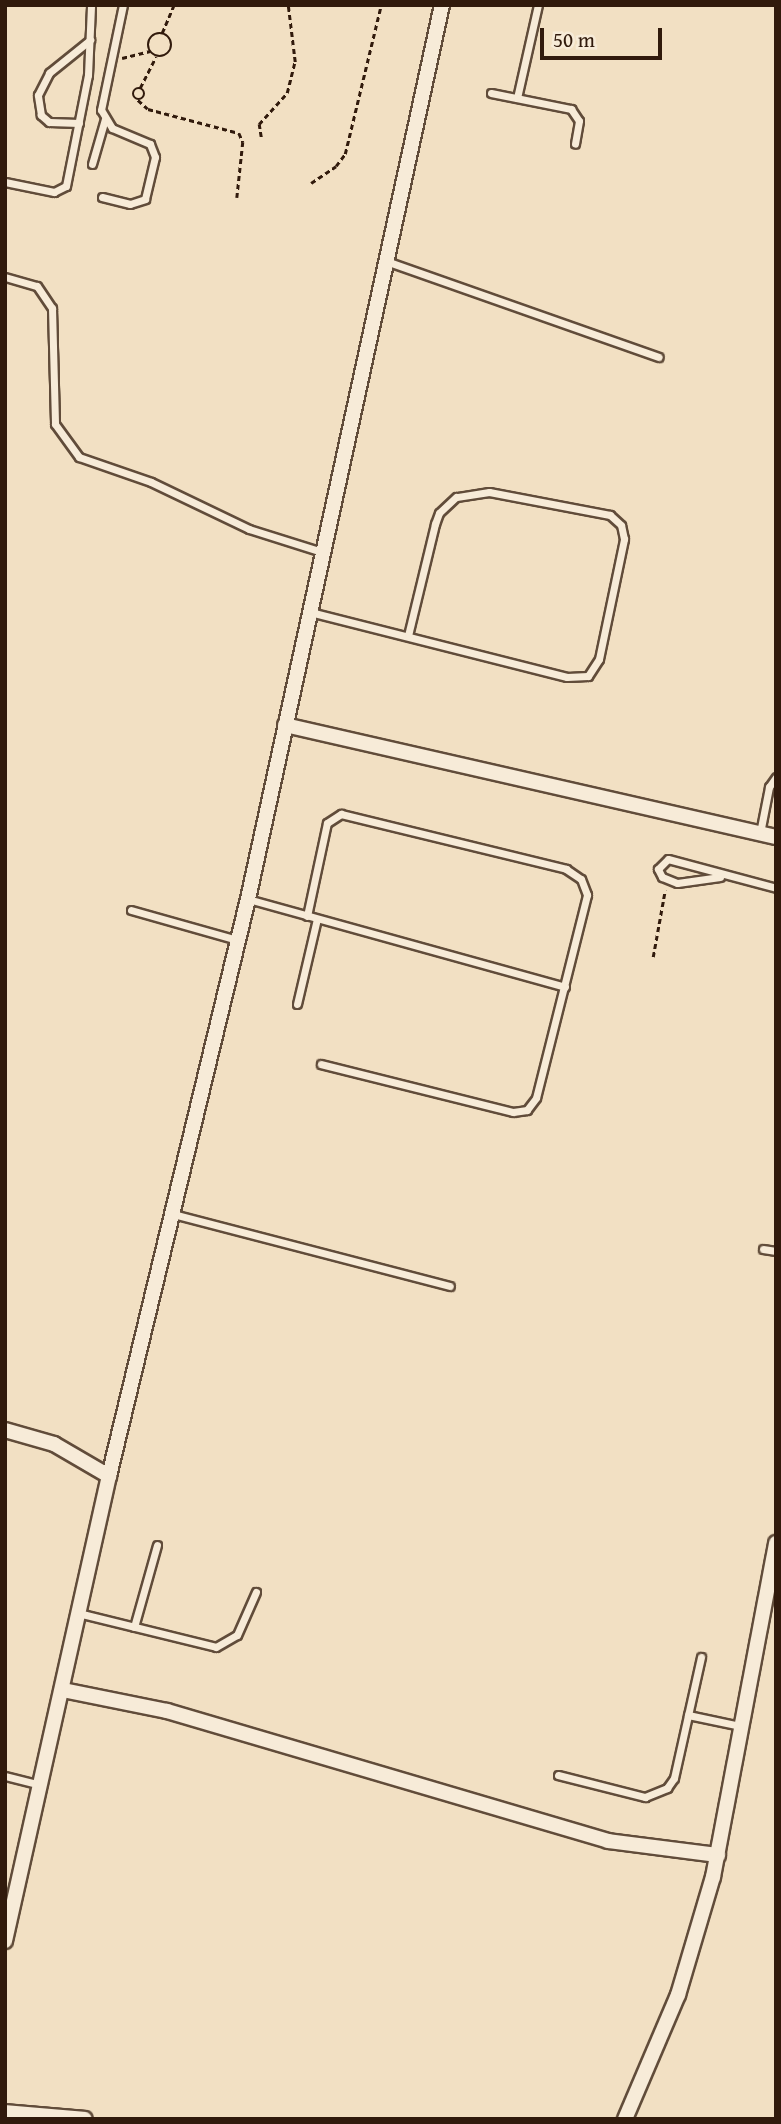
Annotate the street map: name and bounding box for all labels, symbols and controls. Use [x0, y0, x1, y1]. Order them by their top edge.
scale bar [543, 14, 666, 58]
text: 50 m [553, 24, 595, 55]

